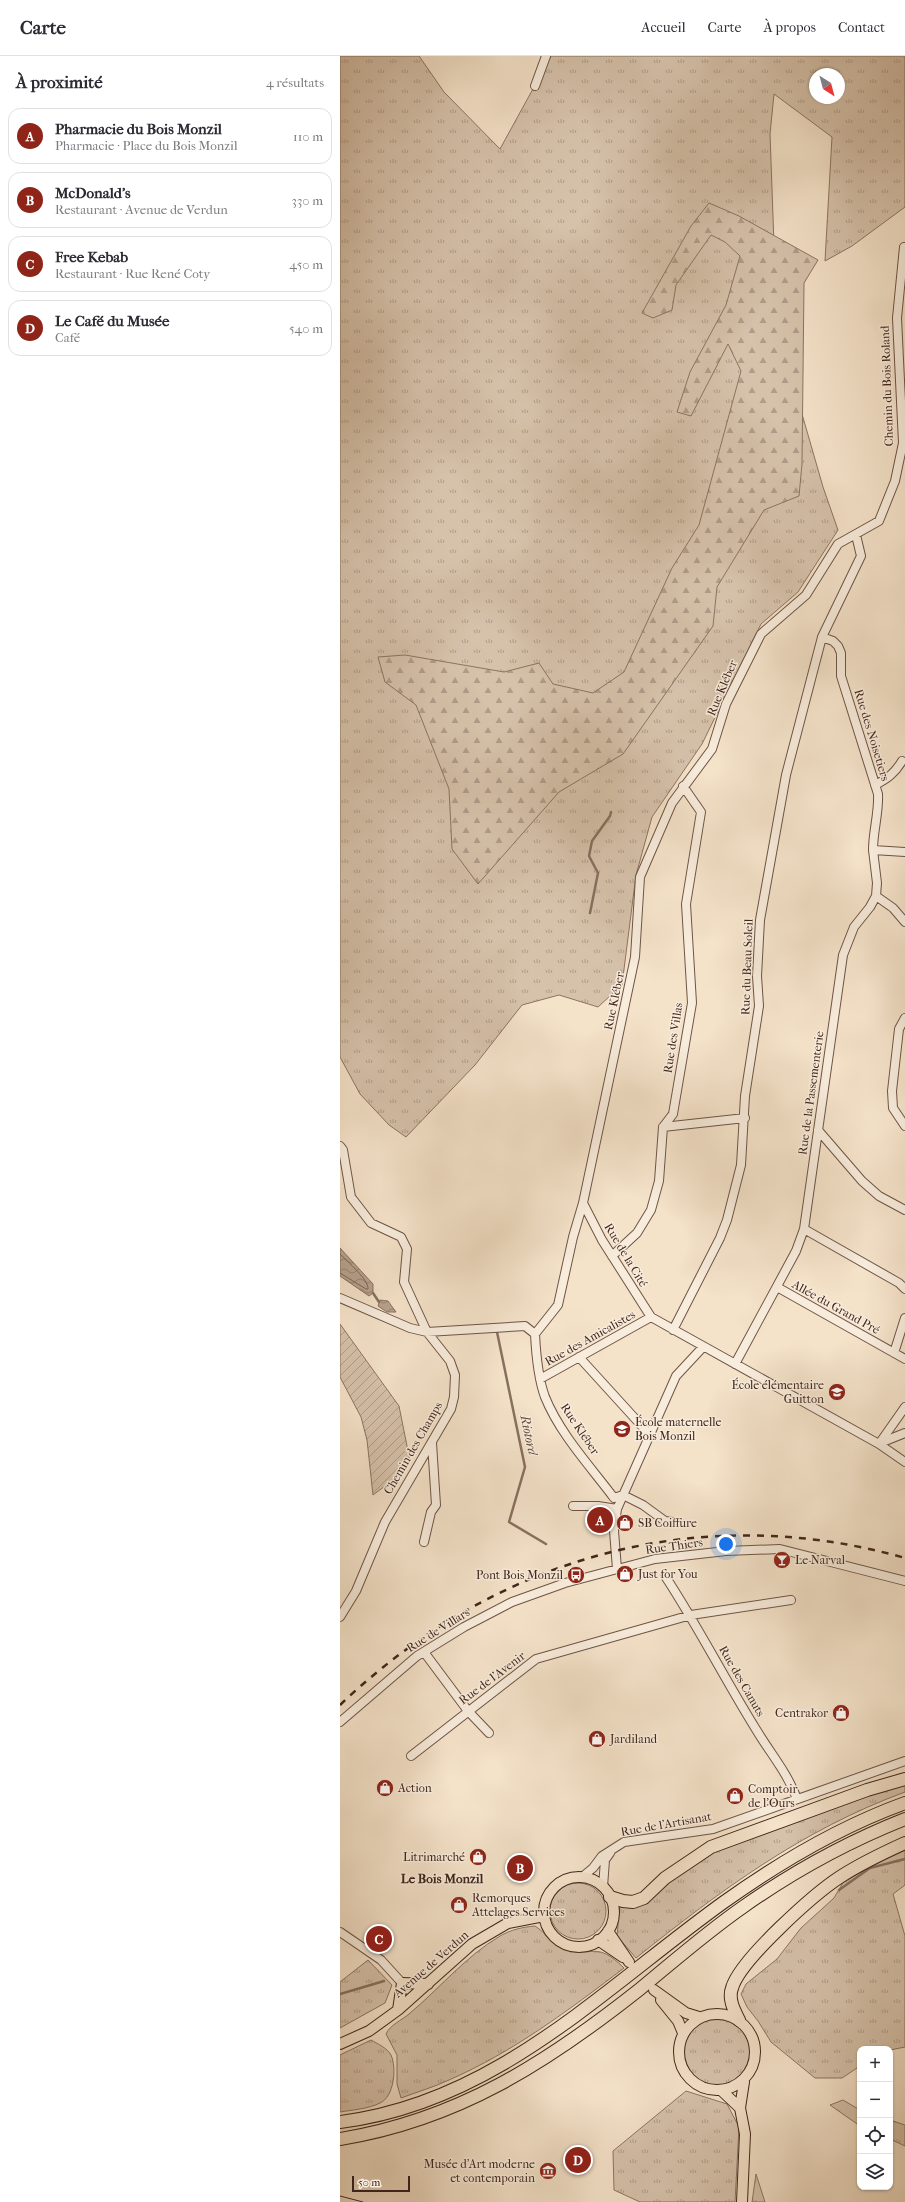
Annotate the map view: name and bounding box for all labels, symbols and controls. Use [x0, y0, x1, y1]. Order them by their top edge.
text: Carte [20, 17, 66, 39]
text: Accueil [641, 19, 686, 36]
text: Carte [708, 19, 741, 36]
text: À propos [763, 19, 816, 36]
text: Contact [838, 19, 885, 36]
north arrow [809, 68, 845, 104]
text: À proximité [16, 72, 103, 92]
text: 4 résultats [266, 75, 324, 90]
text: Pharmacie du Bois Monzil [55, 120, 222, 138]
text: A [26, 129, 34, 144]
text: 110 m [293, 129, 323, 144]
text: Pharmacie · Place du Bois Monzil [55, 138, 238, 153]
text: McDonald's [55, 184, 131, 202]
text: B [26, 193, 34, 208]
text: 330 m [292, 193, 323, 208]
text: Restaurant · Avenue de Verdun [55, 202, 228, 217]
text: Free Kebab [55, 248, 128, 266]
text: C [26, 257, 34, 272]
text: 450 m [289, 257, 323, 272]
text: Restaurant · Rue René Coty [55, 266, 210, 281]
text: Le Café du Musée [55, 312, 169, 330]
text: D [25, 321, 35, 336]
text: 540 m [289, 321, 323, 336]
street label: Chemin du Bois Roland [878, 325, 896, 447]
text: Café [55, 330, 80, 345]
street label: Rue Kléber [704, 657, 740, 718]
street label: Rue des Noisetiers [851, 687, 893, 783]
street label: Rue du Beau Soleil [738, 918, 756, 1015]
street label: Rue Kléber [601, 970, 627, 1031]
street label: Rue des Villas [661, 1001, 686, 1074]
street label: Rue de la Passementerie [795, 1030, 827, 1156]
street label: Rue de la Cité [601, 1221, 651, 1289]
street label: Allée du Grand Pré [789, 1277, 882, 1337]
street label: Rue des Amicalistes [542, 1307, 638, 1369]
place label: École élémentaire Guitton [732, 1377, 824, 1406]
school or university icon: École élémentaire Guitton [827, 1382, 847, 1402]
street label: Chemin des Champs [381, 1399, 445, 1497]
street label: Rue Kléber [558, 1401, 603, 1458]
water label: Riotord [517, 1413, 541, 1459]
place label: École maternelle Bois Monzil [635, 1414, 722, 1443]
school or university icon: École maternelle Bois Monzil [612, 1419, 632, 1439]
pin: A [587, 1505, 613, 1535]
shop icon: SB Coiffure [615, 1513, 635, 1533]
place label: SB Coiffure [638, 1516, 697, 1530]
your location [716, 1534, 736, 1554]
street label: Rue Thiers [644, 1535, 704, 1557]
bar icon: Le Narval [772, 1550, 792, 1570]
place label: Le Narval [795, 1553, 846, 1567]
shop icon: Just for You [615, 1564, 635, 1584]
bus stop icon: Pont Bois Monzil [566, 1565, 586, 1585]
place label: Just for You [637, 1567, 698, 1581]
place label: Pont Bois Monzil [476, 1568, 564, 1582]
street label: Rue de Villars [404, 1605, 473, 1655]
street label: Rue des Canuts [716, 1643, 768, 1719]
street label: Rue de l'Avenir [456, 1648, 528, 1707]
shop icon: Centrakor [831, 1703, 851, 1723]
place label: Centrakor [775, 1706, 829, 1720]
shop icon: Jardiland [587, 1729, 607, 1749]
place label: Jardiland [609, 1732, 658, 1746]
shop icon: Action [375, 1778, 395, 1798]
place label: Action [397, 1781, 432, 1795]
place label: Comptoir de l'Ours [748, 1782, 798, 1810]
shop icon: Comptoir de l'Ours [725, 1786, 745, 1806]
street label: Rue de l'Artisanat [620, 1809, 713, 1839]
shop icon: Litrimarché [468, 1847, 488, 1867]
place label: Litrimarché [403, 1850, 465, 1864]
pin: B [507, 1853, 533, 1883]
district label: Le Bois Monzil [401, 1871, 484, 1886]
place label: Remorques Attelages Services [471, 1891, 565, 1919]
shop icon: Remorques Attelages Services [449, 1895, 469, 1915]
pin: C [366, 1924, 392, 1954]
street label: Avenue de Verdun [390, 1928, 471, 2001]
map controls [857, 2046, 893, 2190]
button: + [857, 2046, 893, 2082]
button: − [857, 2082, 893, 2118]
button: locate [857, 2118, 893, 2154]
pin: D [565, 2145, 591, 2175]
button: layers [857, 2154, 893, 2190]
place label: Musée d'Art moderne et contemporain [424, 2157, 535, 2185]
museum icon: Musée d'Art moderne et contemporain [538, 2161, 558, 2181]
scale bar [352, 2174, 410, 2193]
text: 50 m [358, 2176, 380, 2189]

